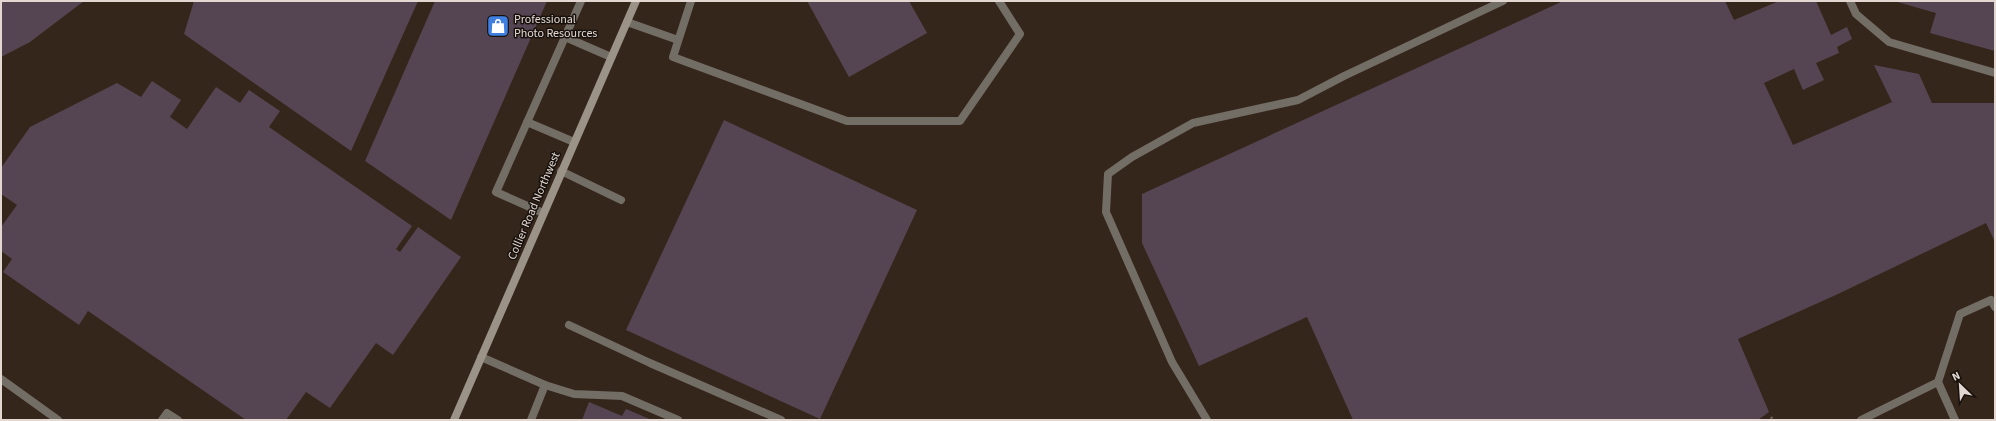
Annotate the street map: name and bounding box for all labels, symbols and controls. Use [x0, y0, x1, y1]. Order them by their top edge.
place label: Professional Photo Resources [514, 11, 597, 42]
shop icon: Professional Photo Resources [485, 13, 511, 39]
street label: Collier Road Northwest [504, 150, 564, 262]
north arrow [1940, 365, 1980, 405]
text: N [1949, 368, 1962, 385]

